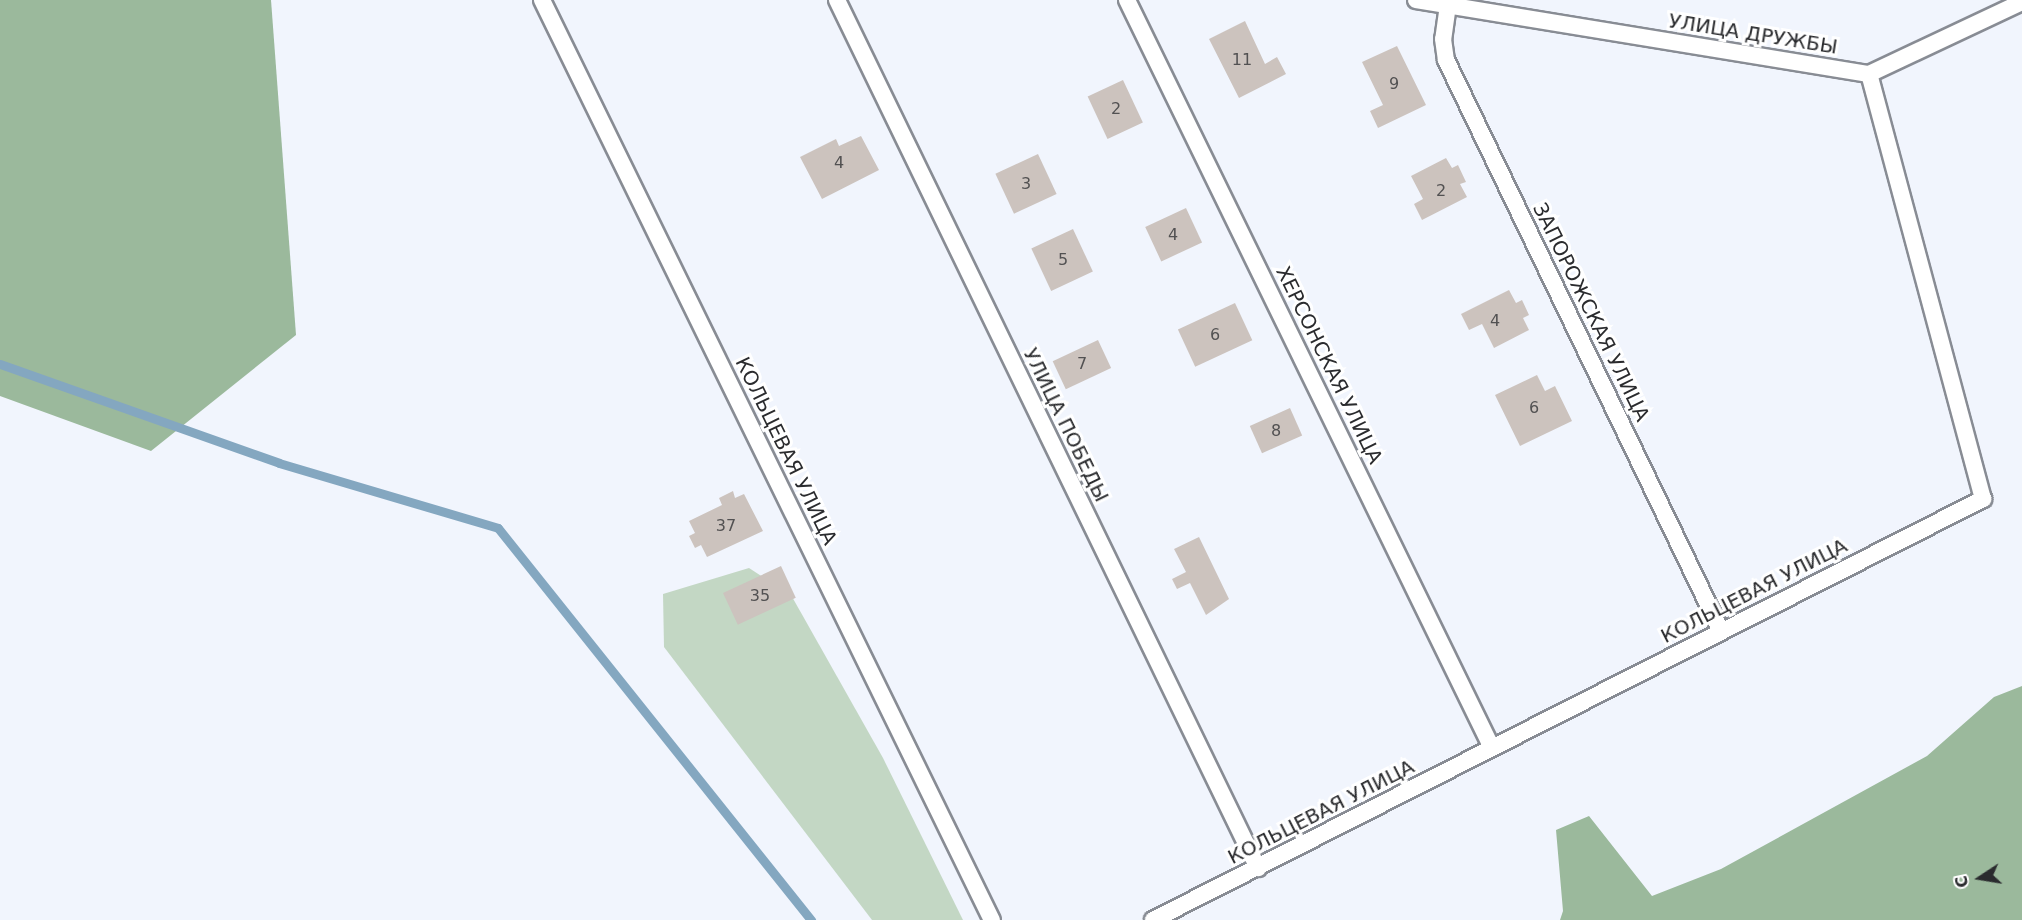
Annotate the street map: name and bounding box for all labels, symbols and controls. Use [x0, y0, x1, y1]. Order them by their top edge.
street label: УЛИЦА ДРУЖБЫ [1667, 9, 1839, 59]
house number: 11 [1232, 50, 1252, 70]
house number: 9 [1389, 74, 1399, 94]
house number: 2 [1111, 99, 1121, 119]
house number: 4 [834, 153, 844, 173]
house number: 3 [1021, 174, 1031, 194]
house number: 2 [1436, 181, 1446, 201]
street label: ЗАПОРОЖСКАЯ УЛИЦА [1528, 199, 1654, 425]
house number: 4 [1168, 225, 1178, 245]
house number: 5 [1058, 250, 1068, 270]
street label: ХЕРСОНСКАЯ УЛИЦА [1271, 262, 1387, 468]
house number: 4 [1490, 311, 1500, 331]
house number: 6 [1210, 325, 1220, 345]
street label: УЛИЦА ПОБЕДЫ [1018, 344, 1114, 506]
street label: КОЛЬЦЕВАЯ УЛИЦА [730, 353, 842, 549]
house number: 7 [1077, 354, 1087, 374]
house number: 6 [1529, 398, 1539, 418]
house number: 8 [1271, 421, 1281, 441]
house number: 37 [716, 516, 736, 536]
street label: КОЛЬЦЕВАЯ УЛИЦА [1657, 534, 1851, 648]
house number: 35 [750, 586, 770, 606]
street label: КОЛЬЦЕВАЯ УЛИЦА [1224, 755, 1418, 869]
north arrow [1950, 848, 2010, 908]
text: С [1951, 874, 1972, 890]

